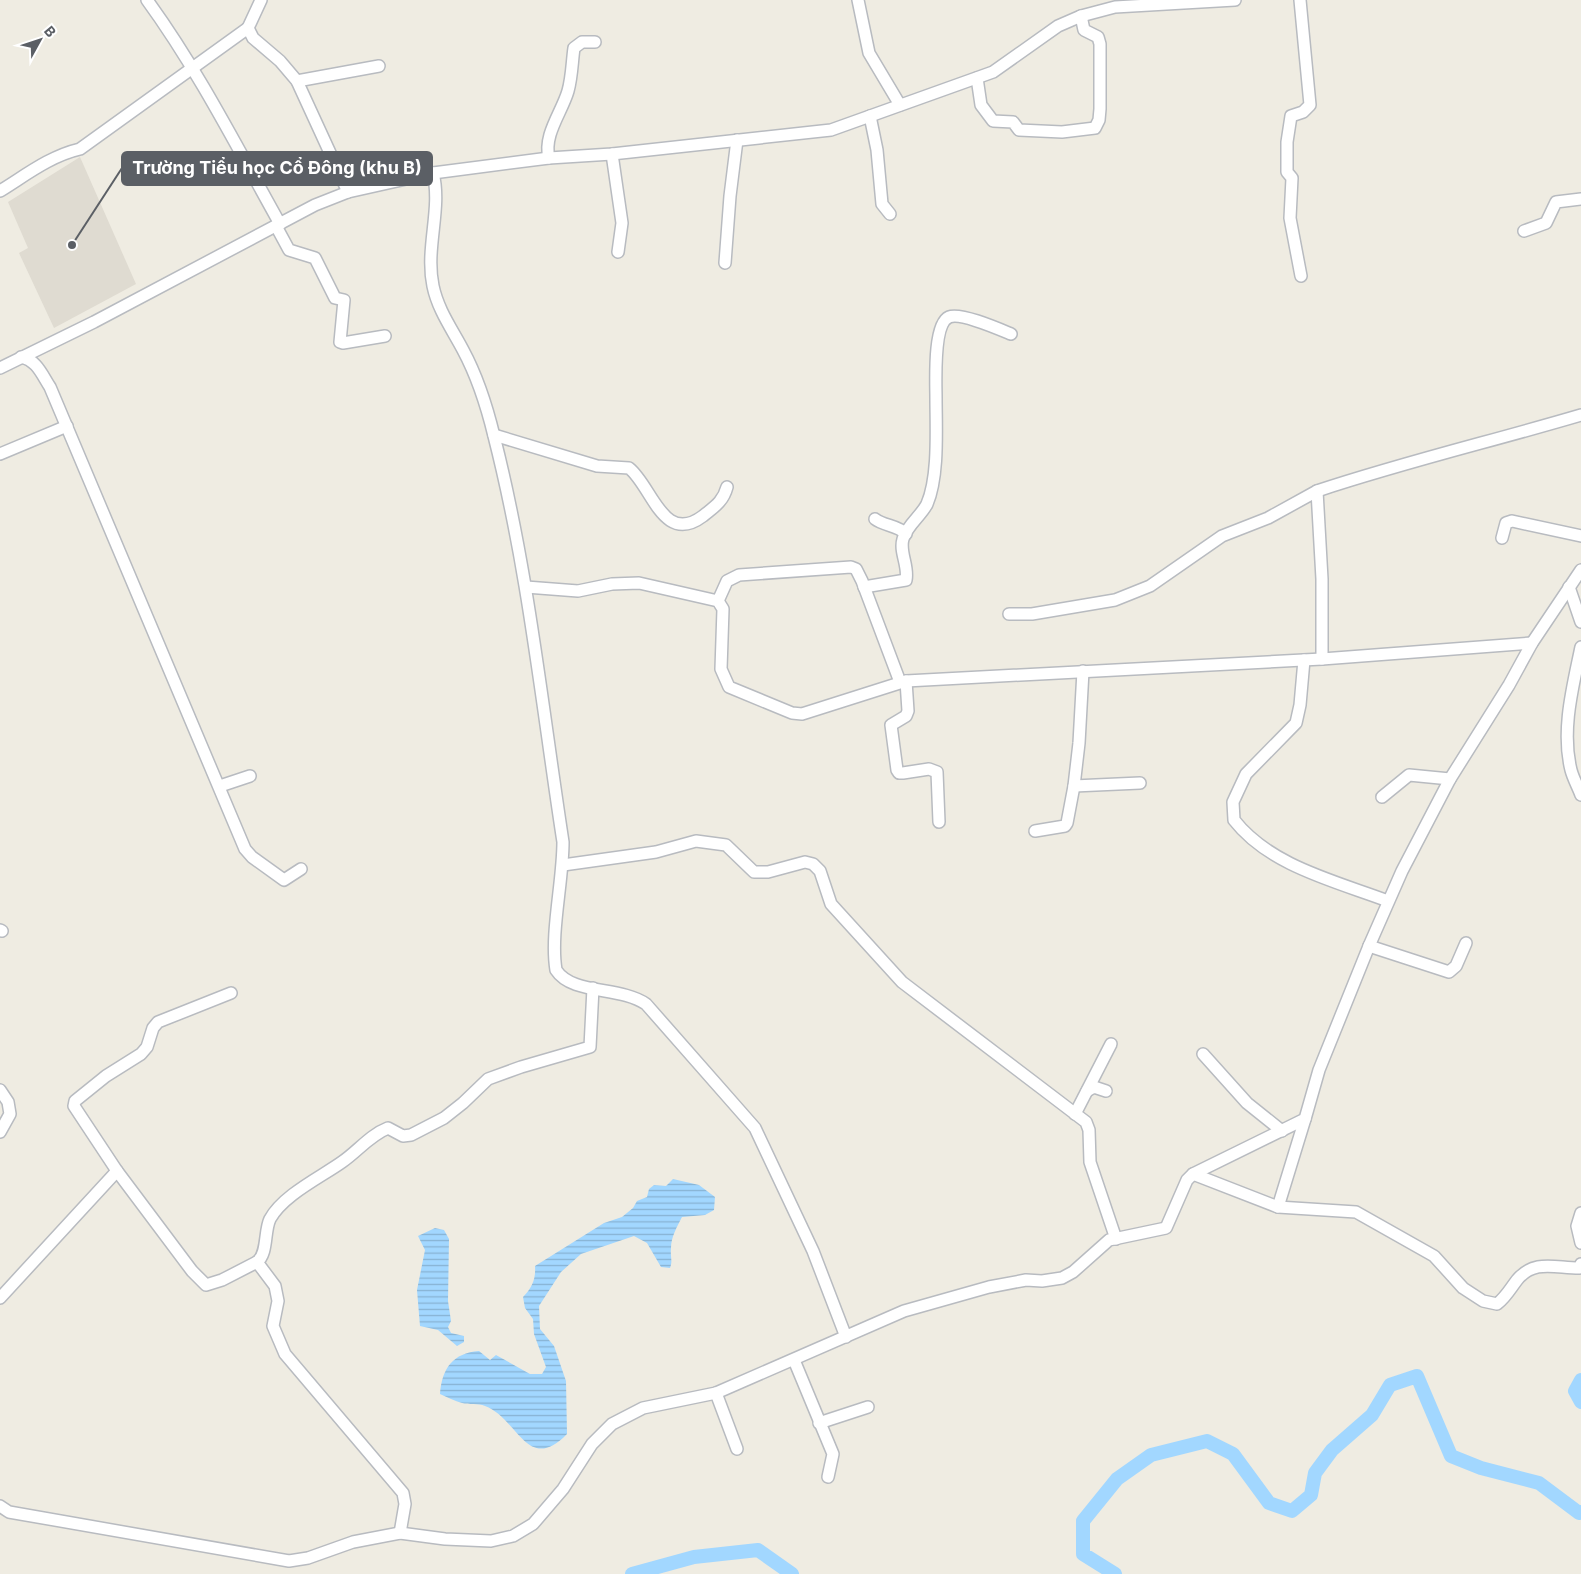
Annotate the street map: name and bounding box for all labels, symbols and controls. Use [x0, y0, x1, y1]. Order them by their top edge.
north arrow [15, 15, 65, 65]
text: B [41, 22, 60, 40]
callout: Trường Tiểu học Cổ Đông (khu B) [122, 152, 432, 185]
text: Trường Tiểu học Cổ Đông (khu B) [132, 157, 422, 178]

